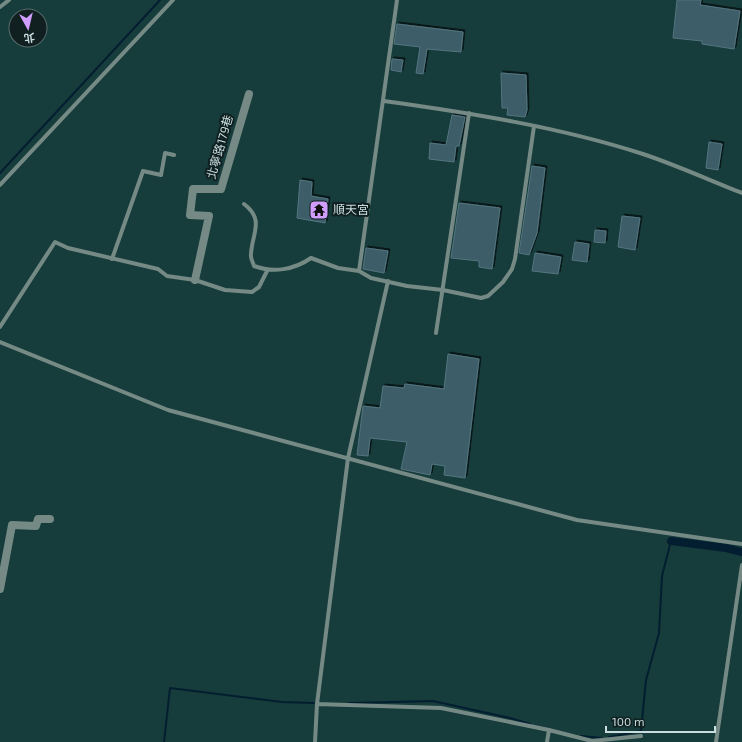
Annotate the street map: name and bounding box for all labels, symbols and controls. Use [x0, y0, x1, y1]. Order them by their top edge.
north arrow [8, 8, 48, 48]
text: 北 [23, 31, 36, 46]
street label: 北寧路179巷 [203, 113, 235, 180]
temple icon: 順天宮 [308, 199, 330, 221]
place label: 順天宮 [333, 202, 369, 216]
scale bar [606, 708, 715, 734]
text: 100 m [612, 714, 644, 728]

